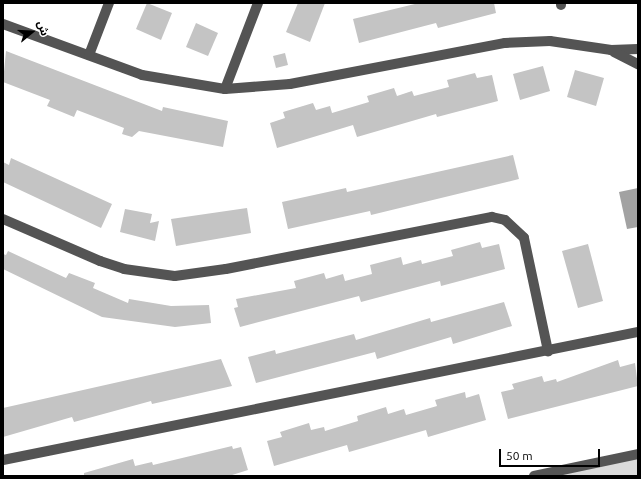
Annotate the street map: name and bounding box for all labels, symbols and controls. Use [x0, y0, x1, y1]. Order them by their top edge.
north arrow [12, 12, 52, 52]
text: ش [35, 19, 51, 37]
scale bar [501, 441, 602, 467]
text: 50 m [506, 449, 533, 462]

